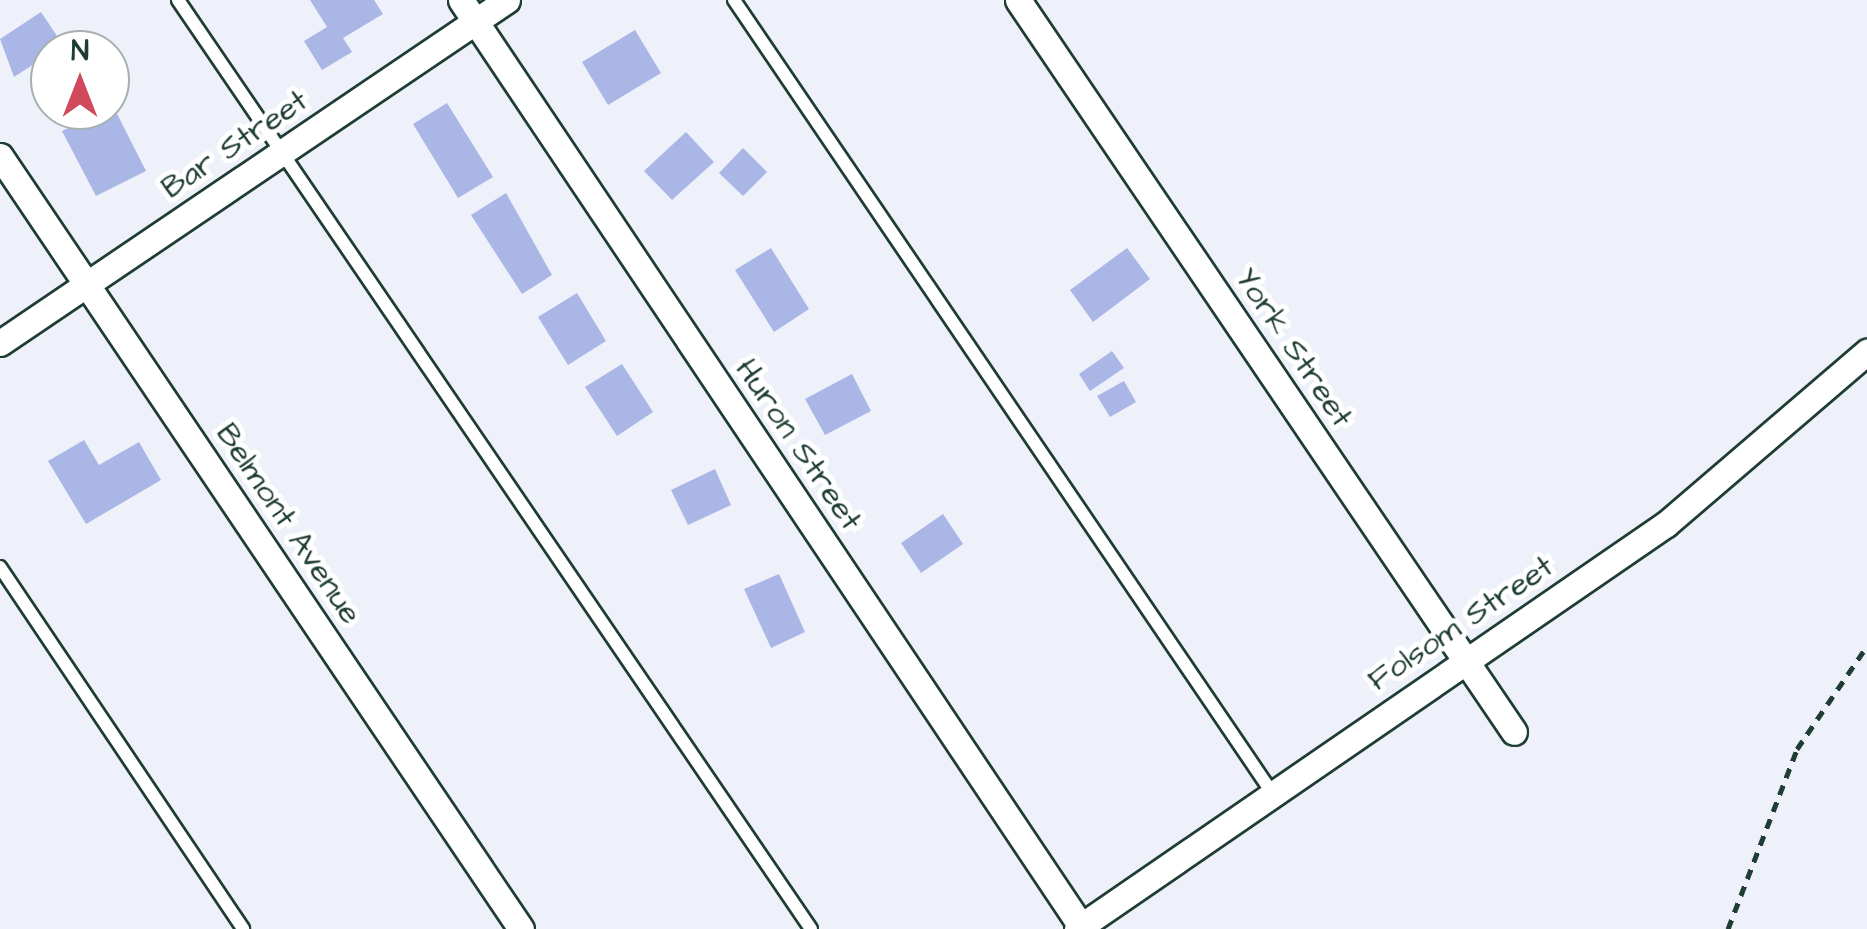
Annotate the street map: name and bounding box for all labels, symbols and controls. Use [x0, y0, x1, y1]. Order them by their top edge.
north arrow [30, 30, 130, 130]
text: N [71, 32, 89, 71]
street label: Bar Street [155, 82, 315, 208]
street label: York Street [1226, 261, 1360, 435]
street label: Huron Street [726, 352, 870, 538]
street label: Belmont Avenue [207, 416, 369, 632]
street label: Folsom Street [1361, 548, 1561, 700]

